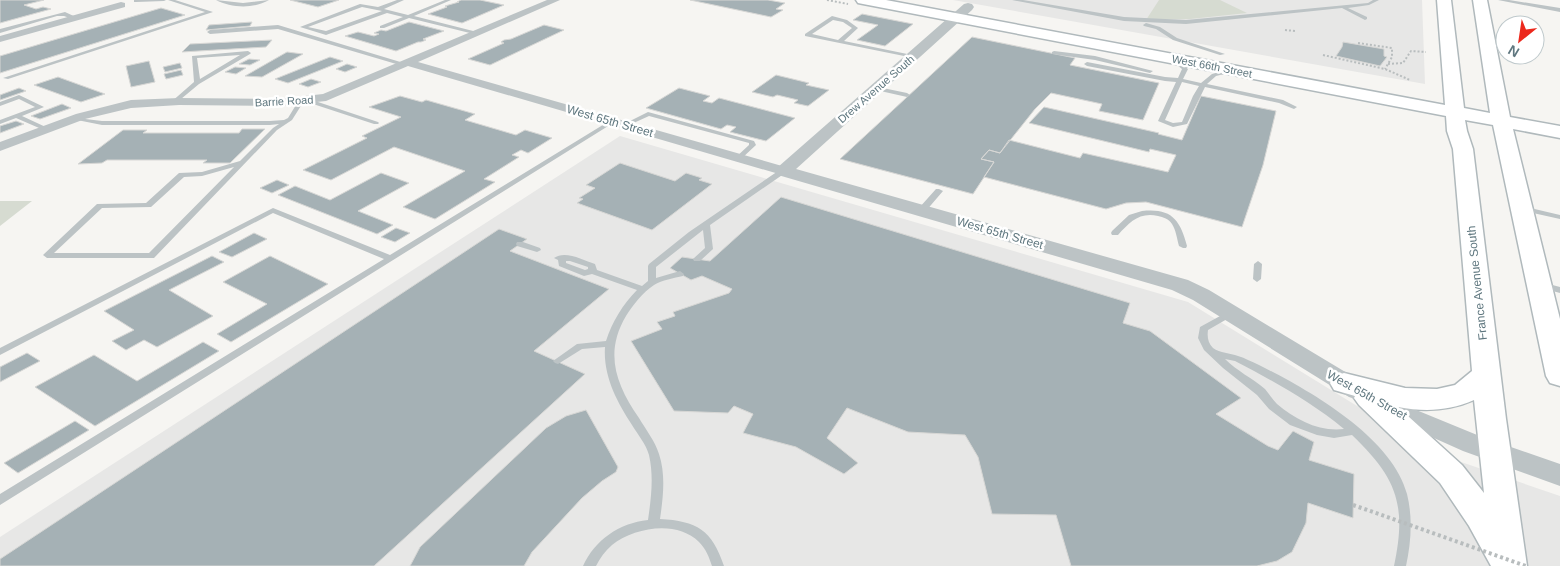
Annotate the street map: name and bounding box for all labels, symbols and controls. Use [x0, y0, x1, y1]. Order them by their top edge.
north arrow [1495, 15, 1545, 65]
text: N [1505, 42, 1522, 61]
street label: West 66th Street [1171, 52, 1253, 80]
street label: Drew Avenue South [835, 53, 917, 125]
street label: Barrie Road [254, 93, 314, 109]
street label: West 65th Street [565, 102, 655, 140]
street label: West 65th Street [955, 214, 1045, 252]
street label: France Avenue South [1464, 225, 1490, 341]
street label: West 65th Street [1325, 367, 1410, 423]

